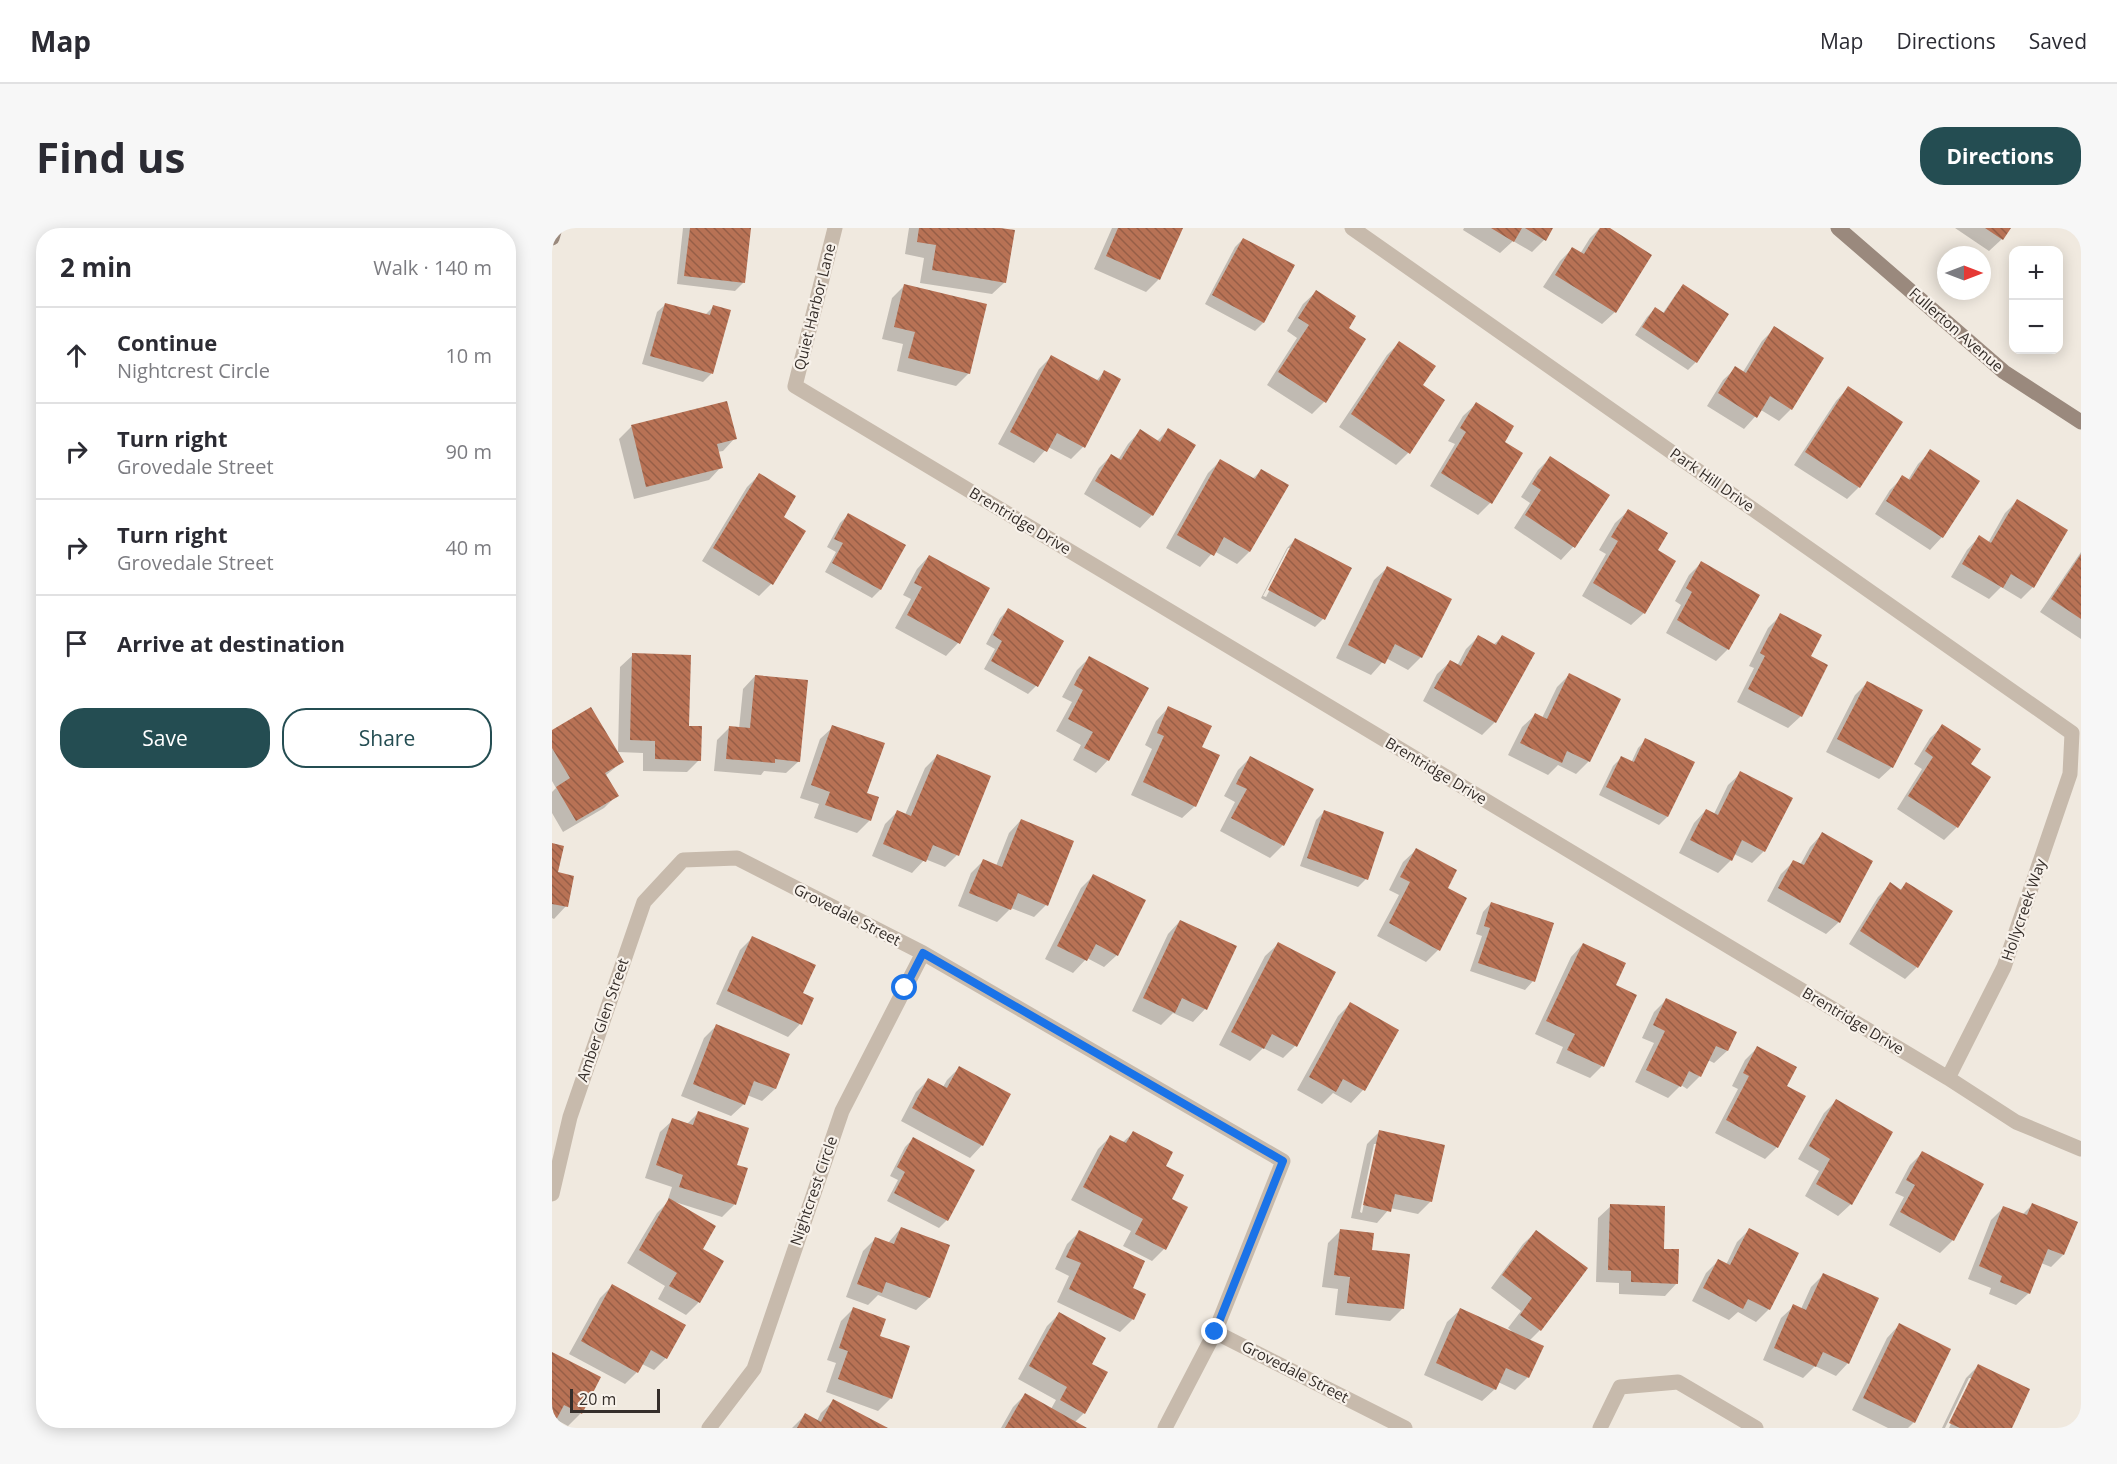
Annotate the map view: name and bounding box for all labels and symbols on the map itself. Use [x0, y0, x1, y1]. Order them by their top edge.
street label: Quiet Harbor Lane [789, 241, 839, 372]
north arrow [1937, 246, 1991, 300]
street label: Fullerton Avenue [1905, 283, 2008, 376]
street label: Park Hill Drive [1667, 443, 1759, 516]
street label: Brentridge Drive [966, 482, 1075, 558]
street label: Brentridge Drive [1382, 732, 1491, 808]
street label: Hollycreek Way [1996, 855, 2050, 963]
street label: Grovedale Street [791, 879, 904, 950]
street label: Amber Glen Street [572, 955, 633, 1084]
route start [891, 974, 917, 1000]
street label: Brentridge Drive [1799, 982, 1908, 1058]
street label: Nightcrest Circle [785, 1133, 841, 1248]
route end [1201, 1318, 1227, 1344]
street label: Grovedale Street [1239, 1336, 1352, 1407]
scale bar [570, 1386, 660, 1414]

